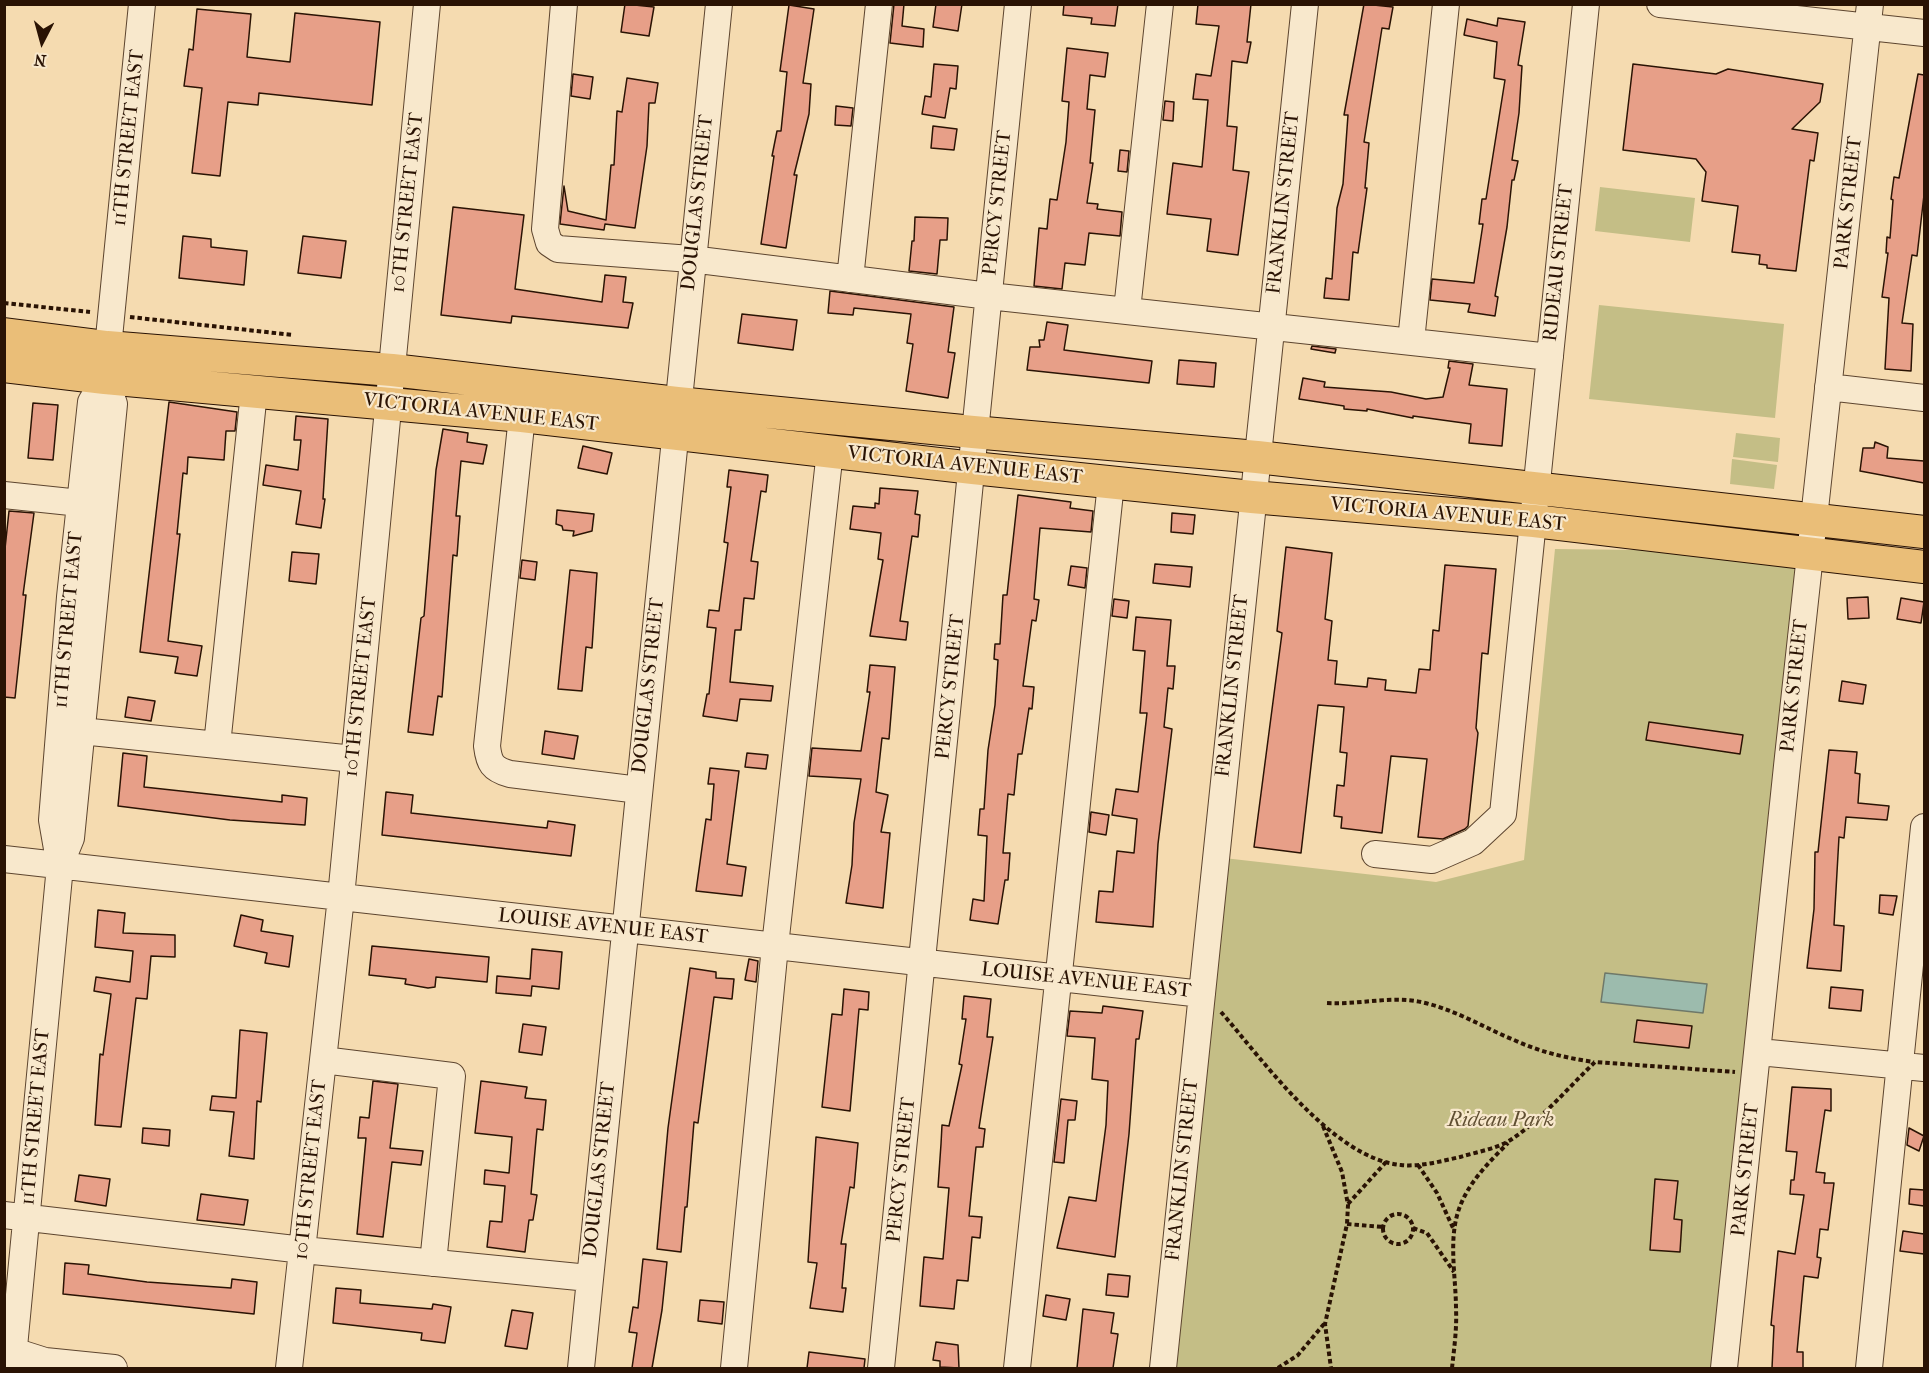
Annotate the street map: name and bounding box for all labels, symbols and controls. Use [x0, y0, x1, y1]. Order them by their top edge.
north arrow [12, 12, 72, 72]
street label: 11TH STREET EAST [108, 49, 150, 227]
text: N [33, 50, 47, 70]
street label: FRANKLIN STREET [1262, 111, 1306, 295]
street label: 10TH STREET EAST [387, 112, 429, 294]
street label: DOUGLAS STREET [677, 114, 719, 292]
street label: PERCY STREET [978, 129, 1018, 277]
street label: PARK STREET [1830, 135, 1868, 271]
street label: RIDEAU STREET [1539, 183, 1579, 343]
street label: VICTORIA AVENUE EAST [362, 389, 600, 437]
street label: VICTORIA AVENUE EAST [846, 442, 1084, 490]
street label: VICTORIA AVENUE EAST [1329, 493, 1567, 537]
street label: 11TH STREET EAST [49, 531, 89, 709]
street label: FRANKLIN STREET [1211, 594, 1255, 778]
street label: 10TH STREET EAST [340, 596, 382, 778]
street label: DOUGLAS STREET [628, 597, 670, 775]
street label: PERCY STREET [931, 613, 971, 761]
street label: PARK STREET [1776, 618, 1814, 754]
street label: LOUISE AVENUE EAST [497, 904, 709, 950]
street label: LOUISE AVENUE EAST [980, 958, 1192, 1004]
street label: 11TH STREET EAST [16, 1028, 56, 1206]
street label: FRANKLIN STREET [1161, 1078, 1205, 1262]
street label: 10TH STREET EAST [290, 1079, 332, 1261]
street label: DOUGLAS STREET [579, 1081, 621, 1259]
street label: PERCY STREET [882, 1096, 922, 1244]
street label: PARK STREET [1727, 1102, 1765, 1238]
park label: Rideau Park [1448, 1109, 1554, 1133]

